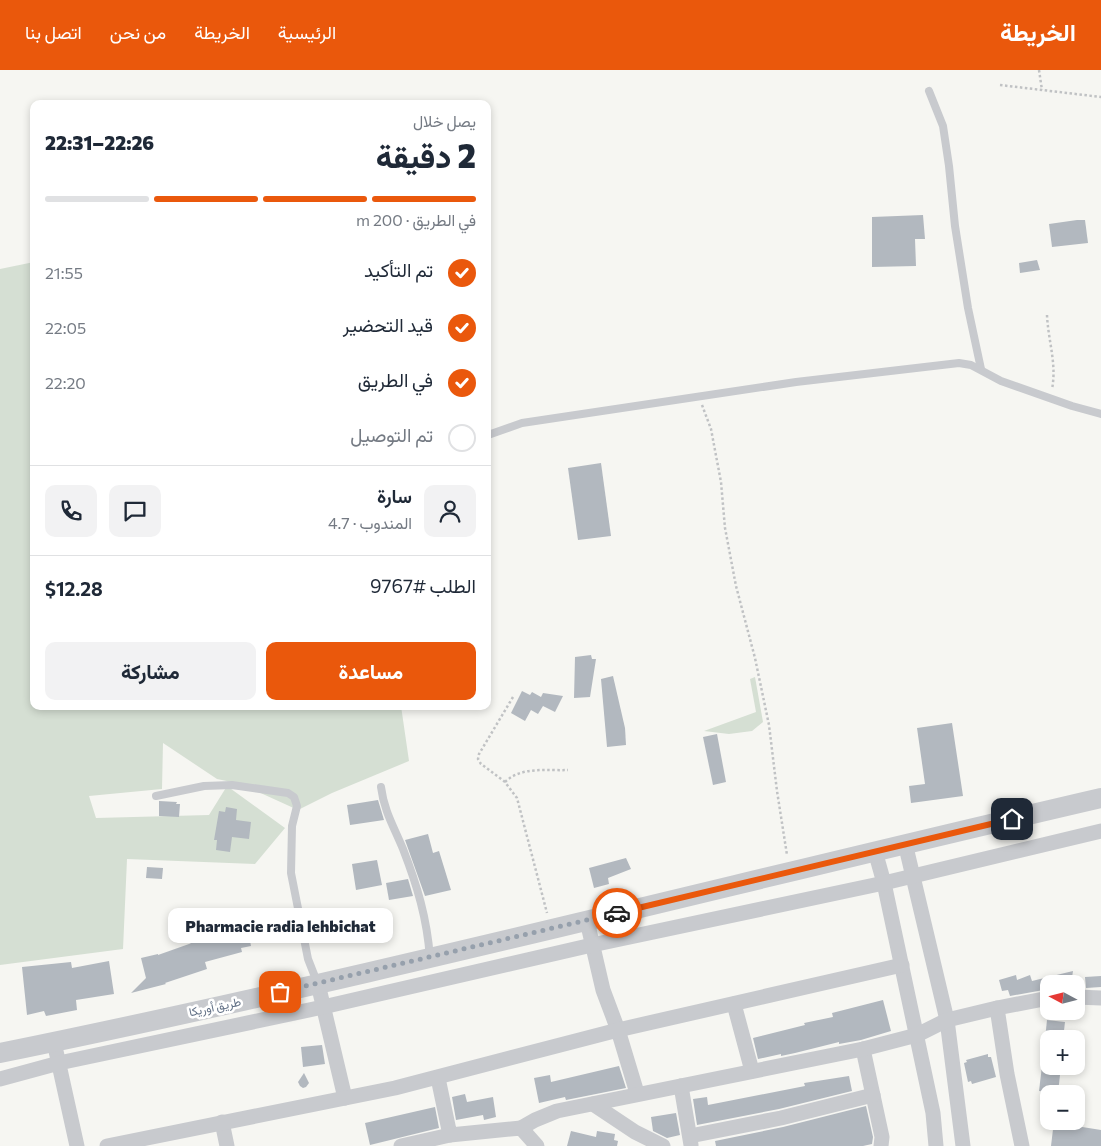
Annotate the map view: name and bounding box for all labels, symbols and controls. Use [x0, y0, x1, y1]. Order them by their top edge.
text: الخريطة [1000, 17, 1076, 46]
text: اتصل بنا [25, 21, 82, 43]
text: من نحن [110, 21, 166, 43]
text: الخريطة [194, 21, 250, 43]
text: الرئيسية [278, 21, 336, 43]
text: يصل خلال [413, 111, 476, 130]
text: 22:26–22:31 [45, 131, 154, 154]
text: 2 دقيقة [376, 135, 476, 175]
text: في الطريق · 200 m [356, 210, 476, 229]
text: تم التأكيد [364, 258, 433, 281]
icon: check [448, 259, 476, 287]
text: 21:55 [45, 263, 83, 282]
text: قيد التحضير [343, 313, 433, 336]
icon: check [448, 314, 476, 342]
text: 22:05 [45, 318, 86, 337]
text: في الطريق [358, 368, 433, 391]
icon: check [448, 369, 476, 397]
text: 22:20 [45, 373, 86, 392]
text: تم التوصيل [350, 423, 433, 446]
text: سارة [377, 484, 412, 507]
button: phone [45, 485, 97, 537]
button: chat [109, 485, 161, 537]
button: person [424, 485, 476, 537]
text: المندوب · 4.7 [328, 513, 412, 532]
text: الطلب #9767 [370, 574, 476, 597]
text: $12.28 [45, 577, 103, 600]
button: مشاركة [45, 642, 256, 700]
button: مساعدة [266, 642, 476, 700]
pin [991, 798, 1033, 840]
icon: home [998, 805, 1026, 833]
courier [592, 888, 642, 938]
icon: car [603, 899, 631, 927]
callout: Pharmacie radia lehbichat [168, 907, 392, 942]
text: Pharmacie radia lehbichat [185, 916, 376, 935]
pin [259, 971, 301, 1013]
north arrow [1040, 975, 1085, 1020]
map controls [1040, 975, 1085, 1130]
icon: bag [266, 978, 294, 1006]
street label: طريق أوريكا [187, 994, 243, 1020]
button: + [1040, 1030, 1085, 1075]
button: − [1040, 1085, 1085, 1130]

